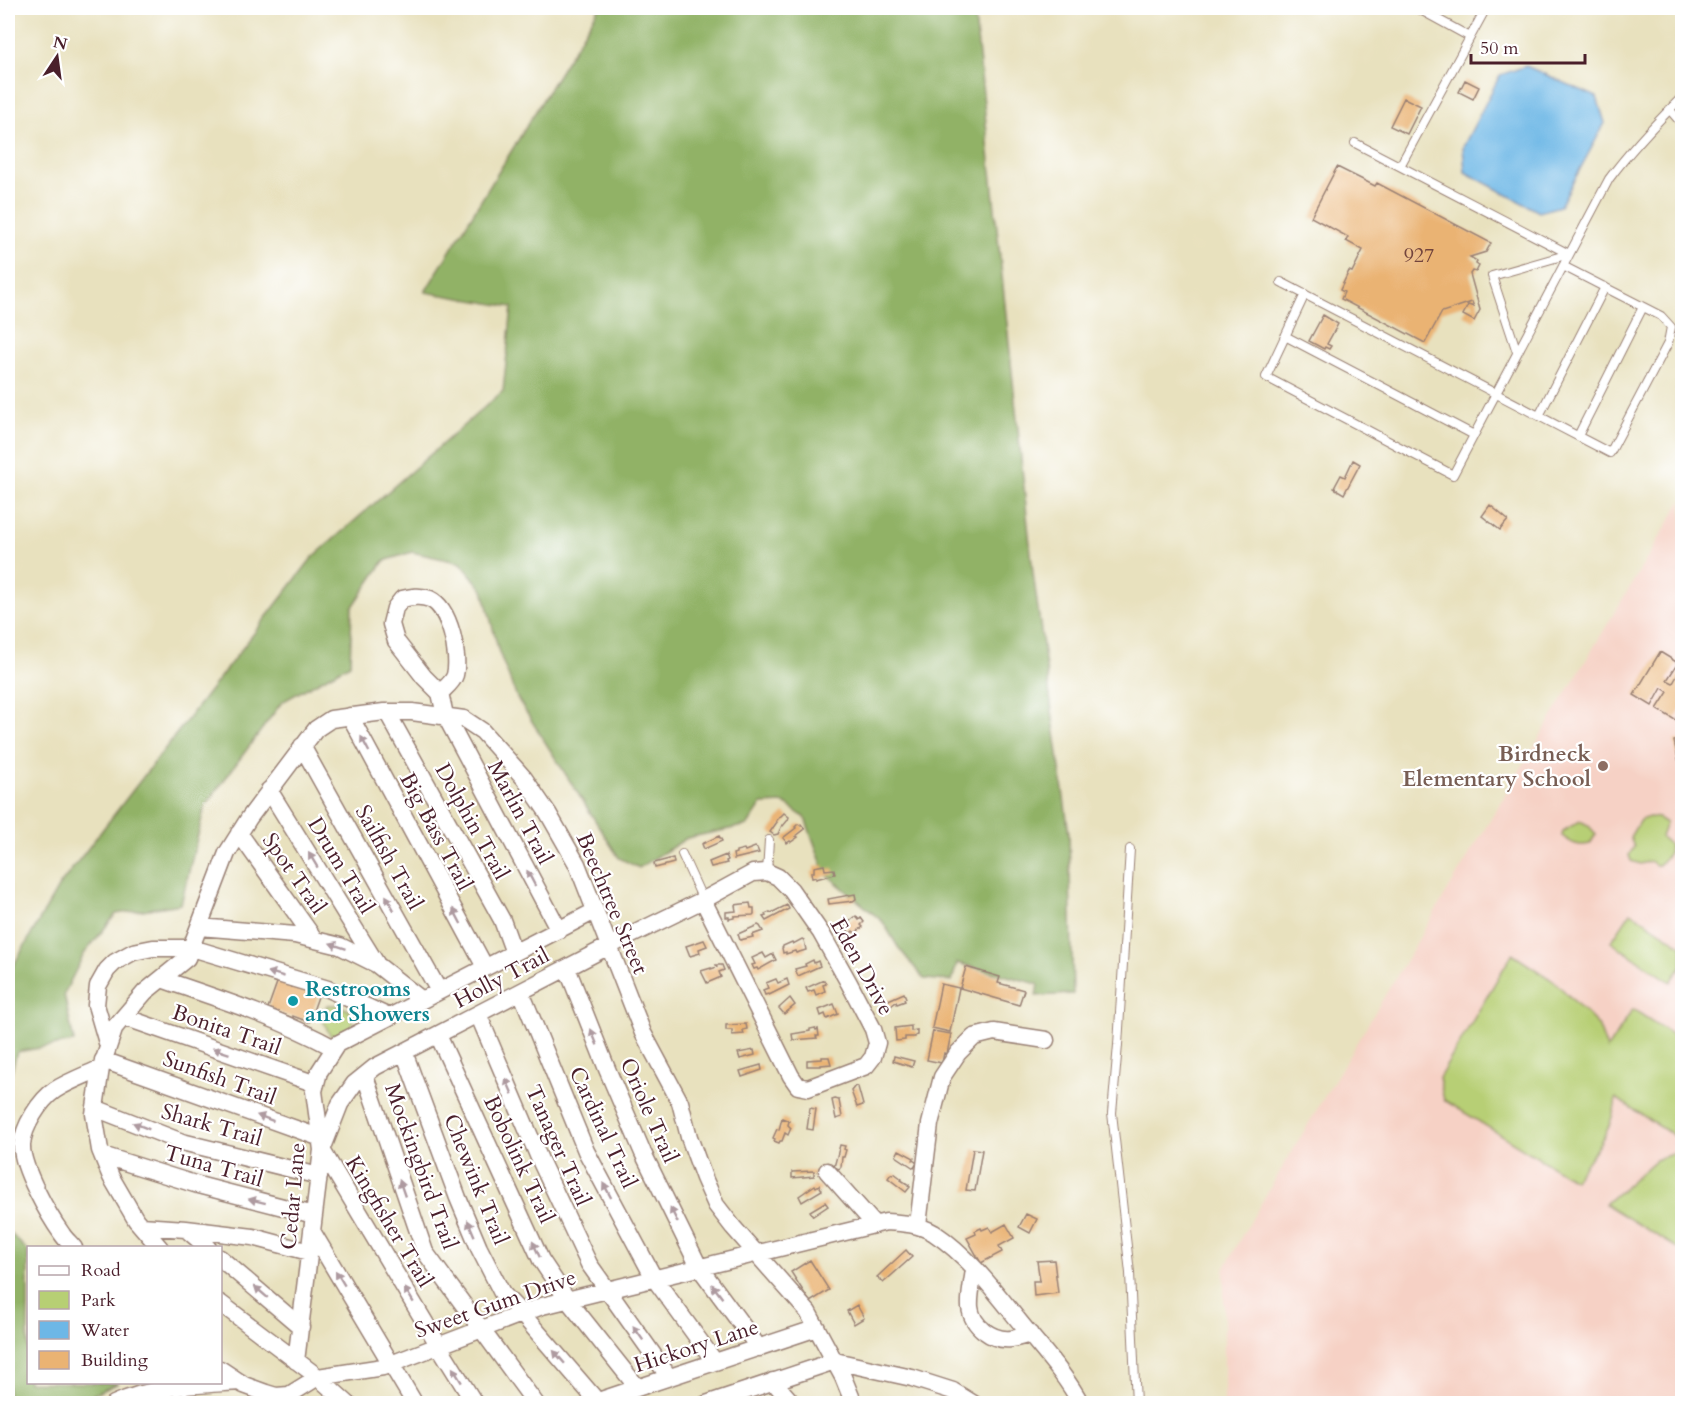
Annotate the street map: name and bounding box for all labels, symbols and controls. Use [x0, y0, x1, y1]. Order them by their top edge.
north arrow [27, 27, 87, 87]
scale bar [1471, 27, 1585, 65]
text: N [51, 31, 69, 56]
text: 50 m [1480, 36, 1519, 61]
house number: 927 [1404, 242, 1434, 269]
one-way arrow [360, 736, 370, 753]
place label: Birdneck Elementary School [1402, 739, 1592, 794]
street label: Marlin Trail [480, 755, 560, 870]
street label: Dolphin Trail [428, 758, 517, 886]
marker: Birdneck Elementary School [1596, 759, 1610, 773]
street label: Big Bass Trail [392, 767, 480, 896]
street label: Sailfish Trail [348, 800, 430, 916]
street label: Drum Trail [300, 812, 382, 920]
street label: Spot Trail [255, 827, 333, 921]
street label: Beechtree Street [569, 828, 655, 979]
one-way arrow [307, 852, 318, 868]
one-way arrow [526, 869, 536, 886]
one-way arrow [385, 895, 395, 912]
one-way arrow [452, 907, 462, 924]
street label: Eden Drive [823, 912, 901, 1021]
street label: Holly Trail [448, 940, 555, 1016]
one-way arrow [329, 941, 347, 951]
one-way arrow [267, 969, 285, 978]
place label: Restrooms and Showers [305, 974, 430, 1029]
marker: Restrooms and Showers [286, 994, 300, 1008]
street label: Bonita Trail [168, 997, 286, 1063]
one-way arrow [589, 1028, 598, 1046]
street label: Sunfish Trail [159, 1044, 281, 1112]
one-way arrow [212, 1045, 230, 1055]
street label: Oriole Trail [613, 1053, 686, 1168]
street label: Cardinal Trail [562, 1062, 645, 1194]
one-way arrow [504, 1078, 513, 1095]
street label: Mockingbird Trail [377, 1079, 465, 1254]
street label: Tanager Trail [518, 1080, 598, 1211]
street label: Bobolink Trail [476, 1091, 562, 1229]
street label: Shark Trail [158, 1096, 266, 1154]
street label: Chewink Trail [436, 1110, 516, 1249]
one-way arrow [256, 1112, 274, 1122]
one-way arrow [132, 1121, 150, 1131]
street label: Tuna Trail [161, 1138, 267, 1194]
street label: Cedar Lane [273, 1141, 313, 1251]
street label: Kingfisher Trail [338, 1150, 440, 1293]
one-way arrow [397, 1179, 407, 1197]
one-way arrow [602, 1181, 612, 1198]
one-way arrow [248, 1195, 267, 1205]
one-way arrow [669, 1206, 678, 1223]
one-way arrow [466, 1219, 476, 1237]
one-way arrow [532, 1241, 541, 1258]
legend [27, 1246, 222, 1384]
text: Road [81, 1258, 121, 1283]
street label: Sweet Gum Drive [411, 1262, 580, 1346]
one-way arrow [334, 1270, 345, 1286]
one-way arrow [711, 1283, 723, 1298]
one-way arrow [253, 1286, 269, 1299]
one-way arrow [403, 1287, 414, 1303]
text: Park [81, 1288, 116, 1313]
street label: Hickory Lane [630, 1312, 762, 1380]
text: Water [80, 1318, 130, 1343]
one-way arrow [632, 1326, 644, 1342]
text: Building [81, 1348, 149, 1373]
one-way arrow [553, 1350, 566, 1365]
one-way arrow [451, 1366, 462, 1383]

